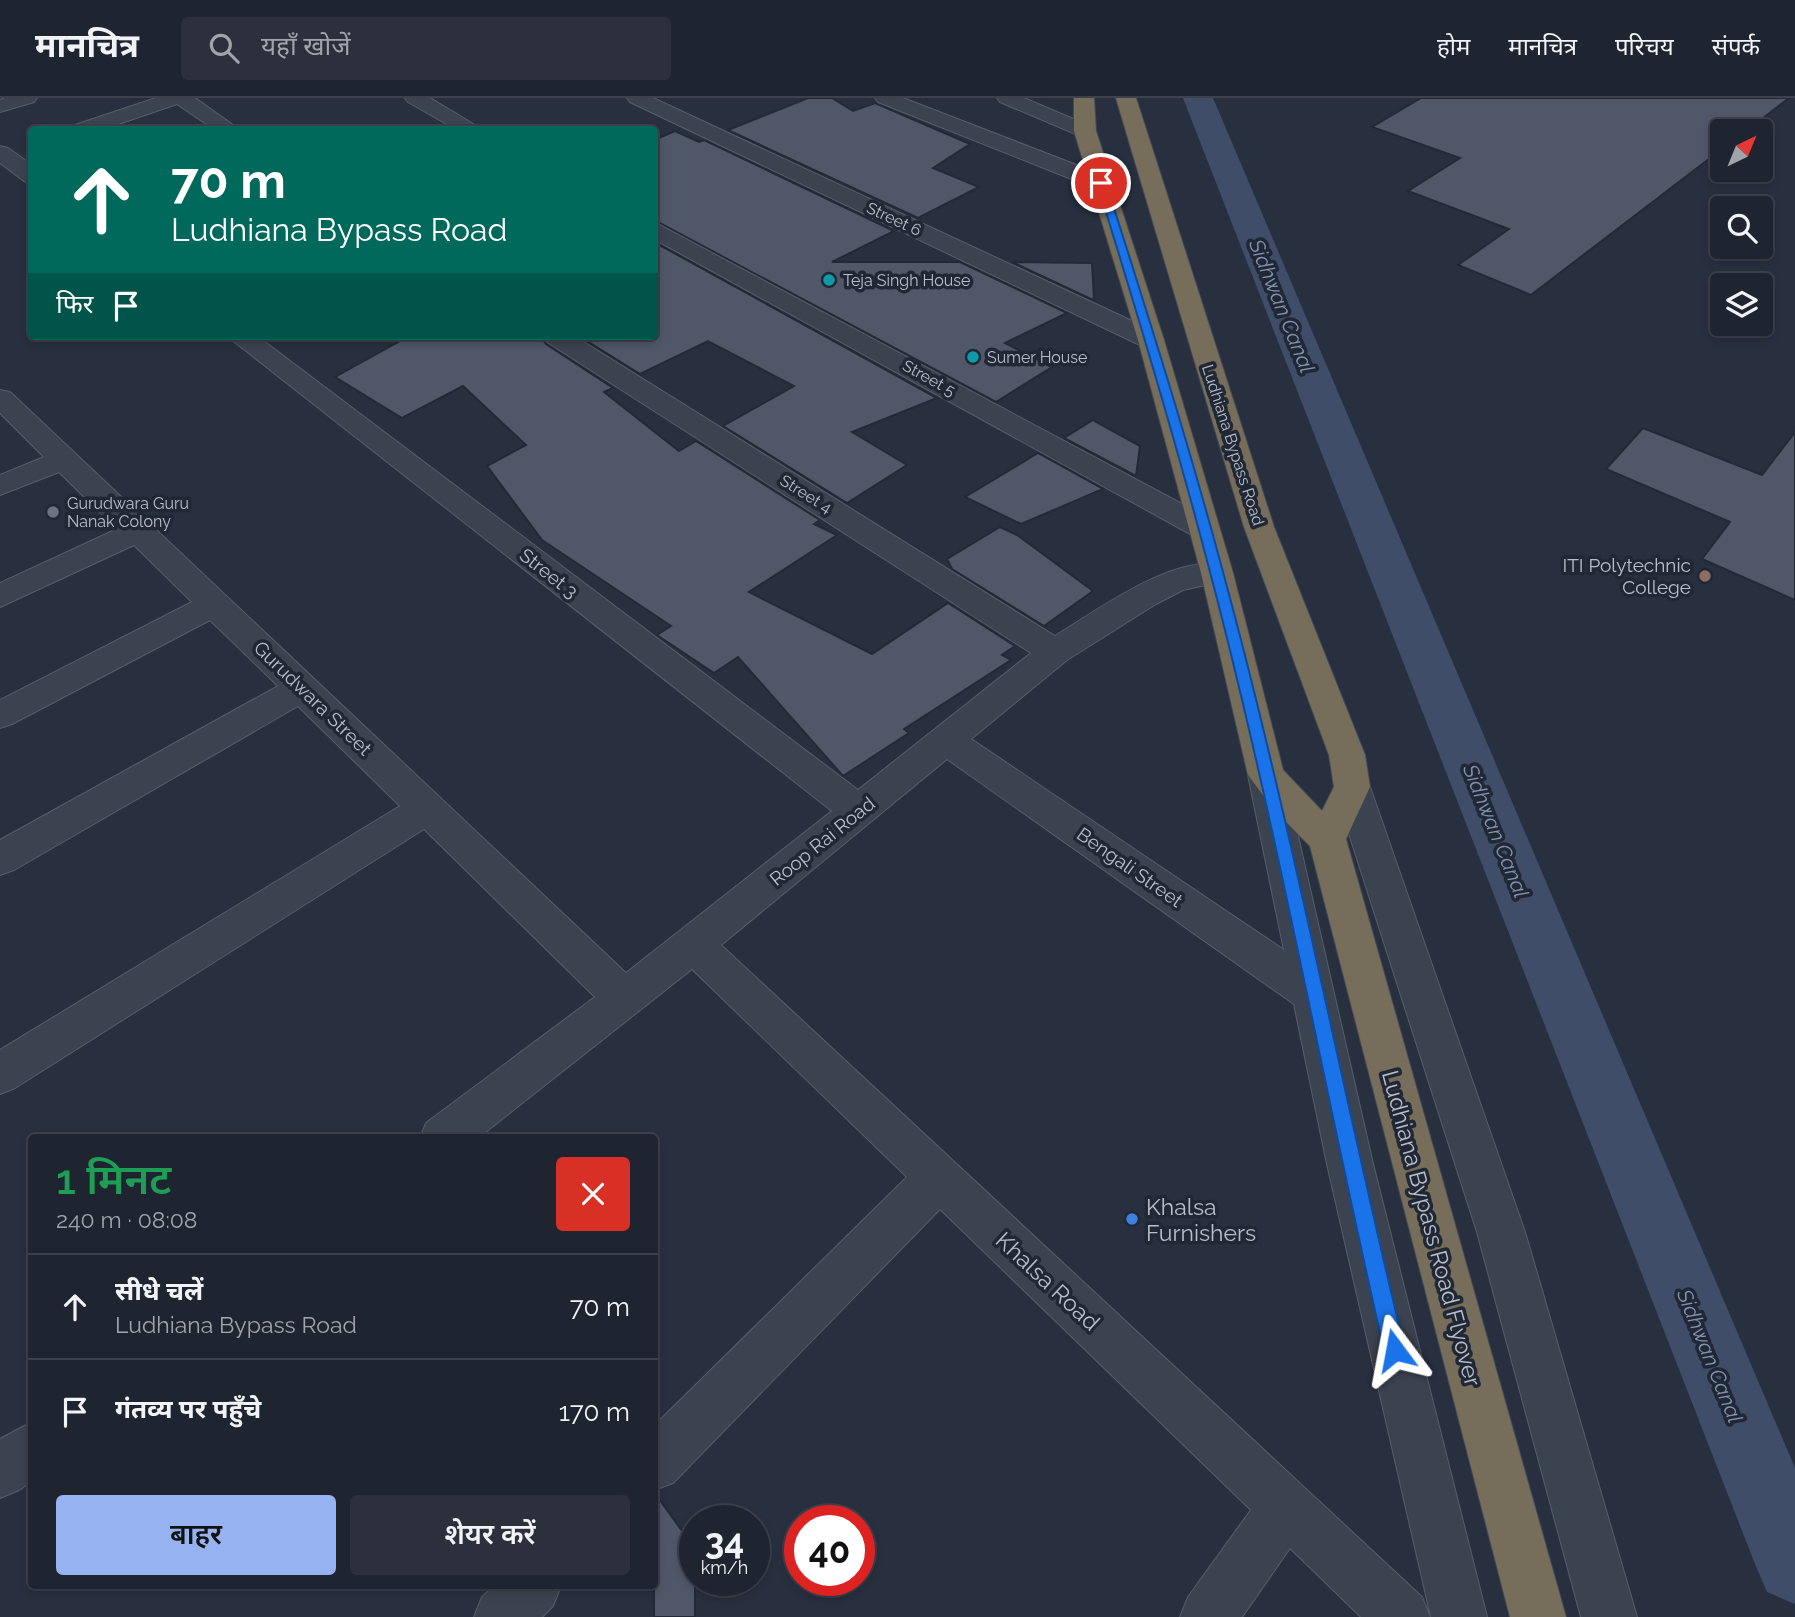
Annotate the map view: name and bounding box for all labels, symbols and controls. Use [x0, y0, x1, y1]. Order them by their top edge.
search box [181, 17, 671, 80]
text: मानचित्र [35, 26, 139, 65]
icon: search [205, 29, 243, 67]
text: यहाँ खोजें [261, 31, 351, 61]
text: होम [1437, 32, 1470, 61]
text: मानचित्र [1508, 32, 1577, 61]
text: परिचय [1615, 32, 1674, 61]
text: संपर्क [1712, 32, 1760, 61]
north arrow [1710, 119, 1773, 182]
map controls [1710, 119, 1773, 336]
text: 70 m [171, 152, 286, 209]
pin [1071, 153, 1131, 213]
icon: ahead [56, 154, 147, 245]
icon: arrive [1082, 164, 1120, 202]
button: search [1710, 196, 1773, 259]
street label: Street 6 [864, 198, 924, 240]
text: Ludhiana Bypass Road [171, 211, 507, 248]
water label: Sidhwan Canal [1243, 234, 1320, 377]
place label: Teja Singh House [843, 271, 970, 290]
marker: Teja Singh House [821, 272, 837, 288]
button: layers [1710, 273, 1773, 336]
icon: arrive [107, 287, 145, 325]
text: फिर [56, 289, 93, 319]
place label: Sumer House [987, 348, 1087, 367]
marker: Sumer House [965, 349, 981, 365]
street label: Street 5 [899, 356, 959, 400]
street label: Ludhiana Bypass Road [1198, 362, 1268, 528]
street label: Street 4 [777, 471, 835, 517]
place label: Gurudwara Guru Nanak Colony [67, 494, 189, 531]
marker: Gurudwara Guru Nanak Colony [45, 504, 61, 520]
street label: Street 3 [516, 544, 582, 602]
place label: ITI Polytechnic College [1563, 554, 1691, 598]
marker: ITI Polytechnic College [1697, 568, 1713, 584]
street label: Gurudwara Street [250, 636, 377, 760]
water label: Sidhwan Canal [1457, 759, 1534, 902]
street label: Roop Rai Road [765, 792, 879, 890]
street label: Bengali Street [1073, 822, 1188, 912]
street label: Ludhiana Bypass Road Flyover [1377, 1067, 1487, 1389]
text: 1 मिनट [56, 1155, 171, 1204]
button: close [556, 1157, 630, 1231]
place label: Khalsa Furnishers [1146, 1193, 1256, 1246]
text: 240 m · 08:08 [56, 1206, 197, 1233]
marker: Khalsa Furnishers [1124, 1211, 1140, 1227]
street label: Khalsa Road [991, 1226, 1105, 1336]
text: सीधे चलें [115, 1276, 203, 1306]
water label: Sidhwan Canal [1671, 1284, 1748, 1427]
icon: ahead [56, 1288, 94, 1326]
text: 70 m [570, 1292, 630, 1322]
text: Ludhiana Bypass Road [115, 1311, 357, 1338]
position arrow [1358, 1313, 1432, 1387]
icon: arrive [56, 1393, 94, 1431]
text: गंतव्य पर पहुँचे [115, 1394, 261, 1424]
text: 170 m [559, 1397, 630, 1427]
button: बाहर [56, 1495, 336, 1575]
button: शेयर करें [350, 1495, 630, 1575]
speed limit sign: 40 [784, 1505, 875, 1596]
text: 34 [705, 1521, 744, 1562]
text: km/h [701, 1557, 748, 1578]

